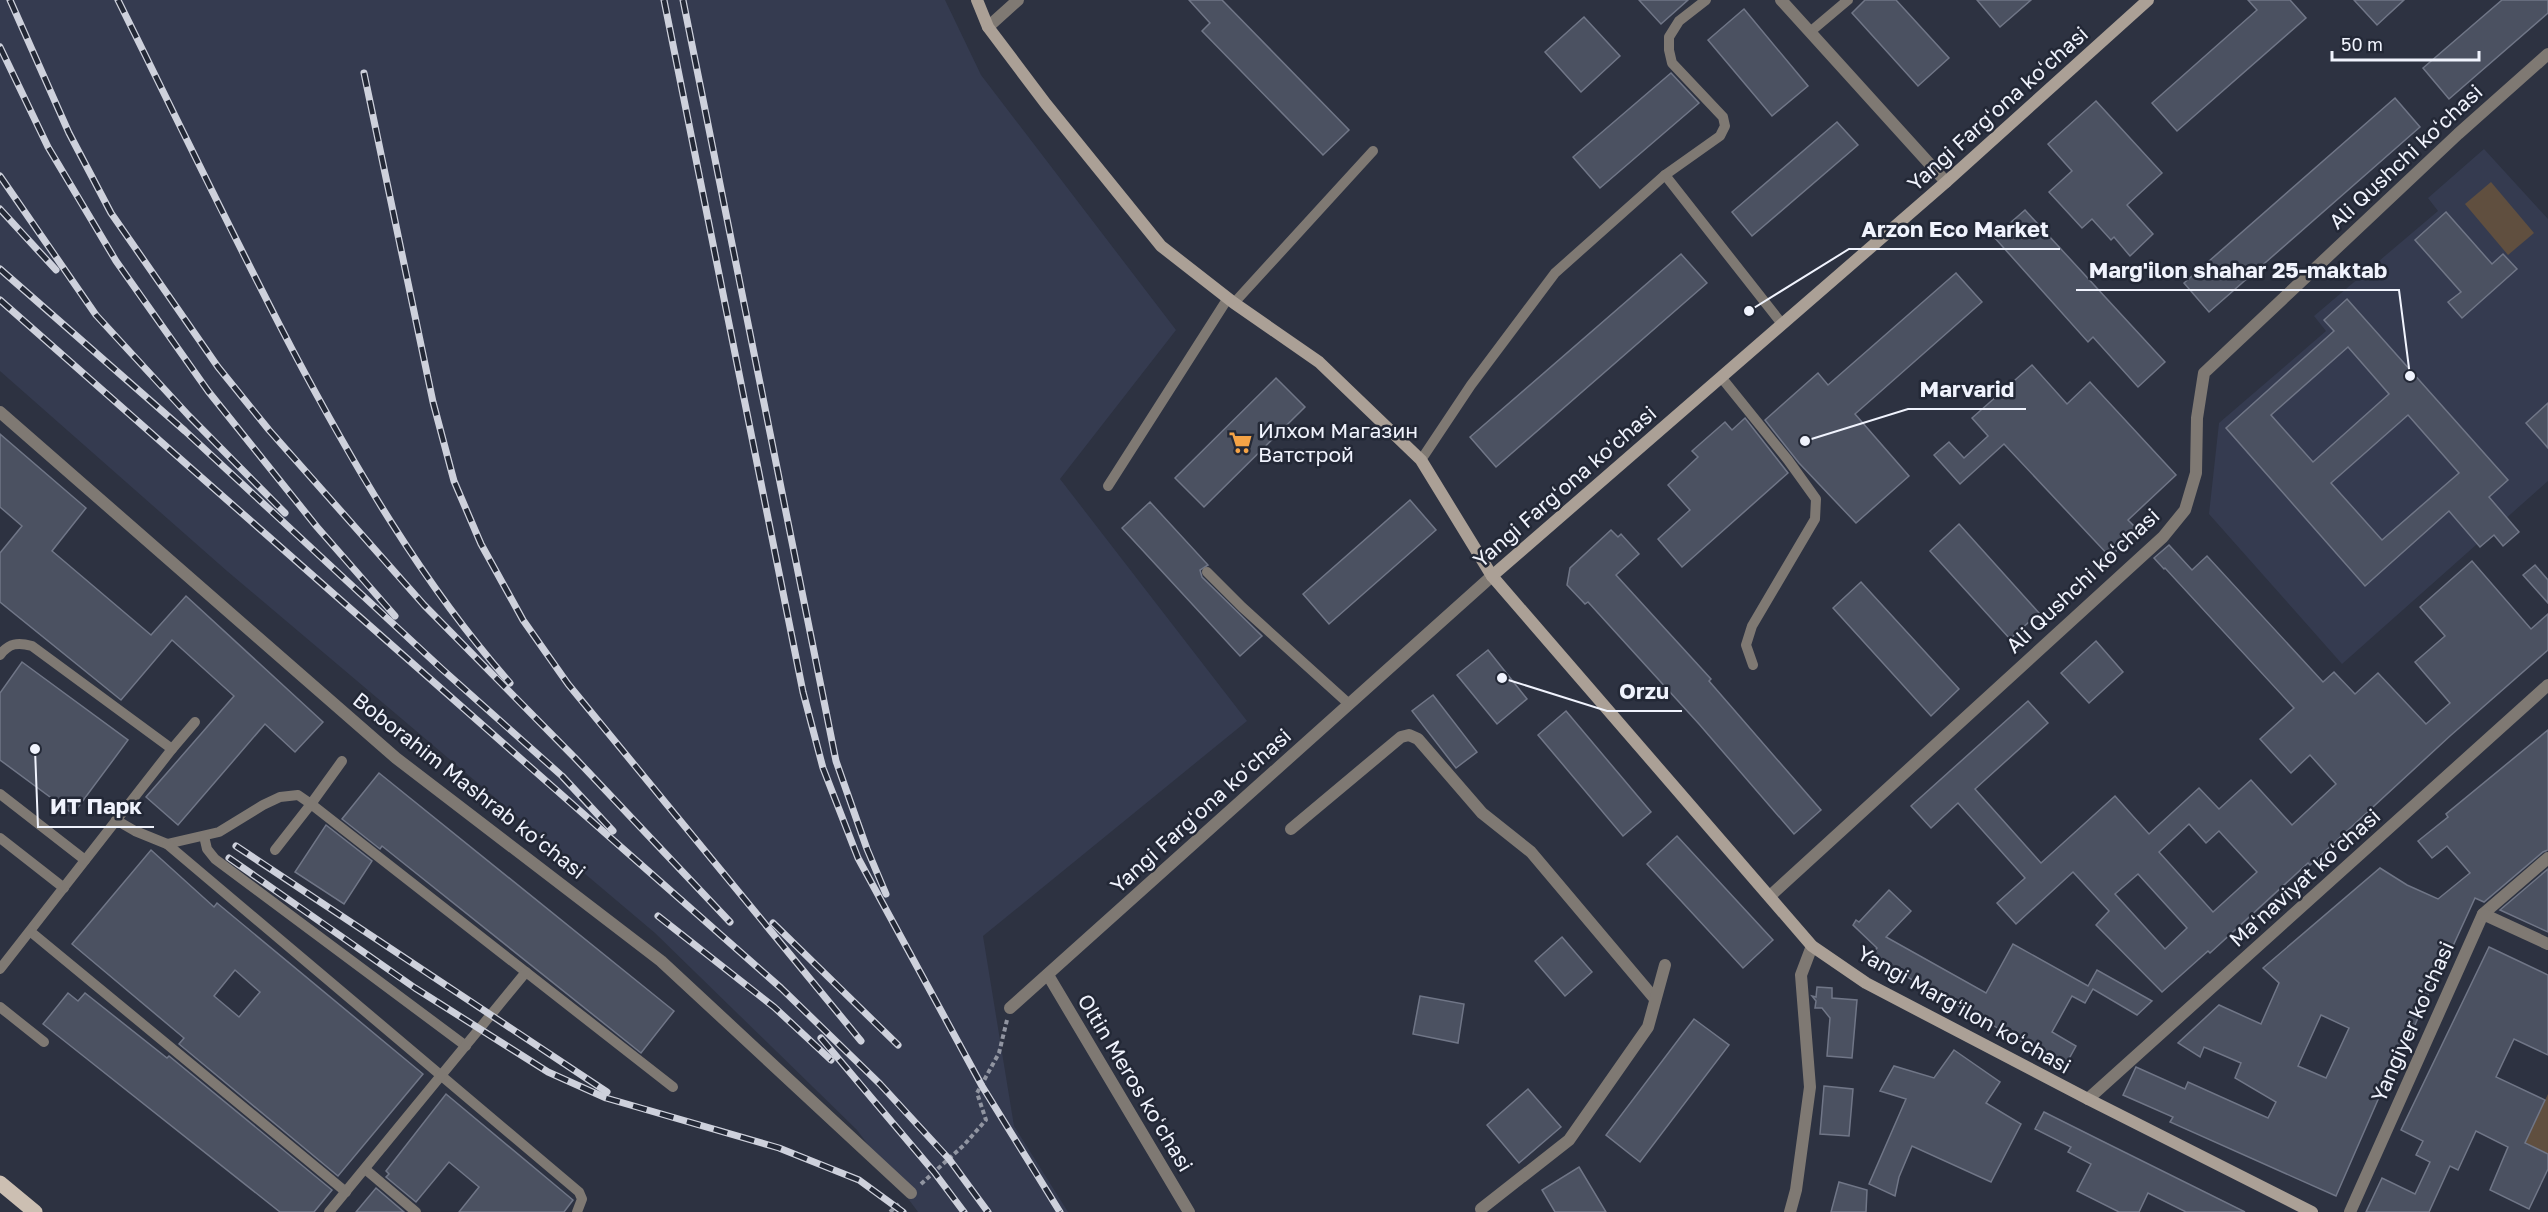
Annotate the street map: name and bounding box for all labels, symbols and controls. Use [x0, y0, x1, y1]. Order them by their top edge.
street label: Yangi Fargʻona koʻchasi [1902, 20, 2093, 196]
scale bar [2332, 24, 2479, 62]
text: 50 m [2341, 33, 2383, 55]
street label: Ali Qushchi koʻchasi [2323, 78, 2487, 234]
callout: Arzon Eco Market [1849, 209, 2060, 249]
text: Arzon Eco Market [1861, 215, 2049, 242]
callout: Marg'ilon shahar 25-maktab [2076, 250, 2399, 290]
text: Marg'ilon shahar 25-maktab [2089, 256, 2387, 283]
callout: Marvarid [1908, 369, 2026, 409]
text: Marvarid [1920, 375, 2014, 402]
street label: Yangi Fargʻona koʻchasi [1467, 400, 1661, 573]
place label: Илхом Магазин Ватстрой [1258, 417, 1418, 467]
supermarket icon: Илхом Магазин Ватстрой [1227, 430, 1253, 456]
street label: Ali Qushchi koʻchasi [2000, 502, 2164, 658]
callout: Orzu [1607, 671, 1682, 711]
text: Orzu [1619, 677, 1669, 704]
street label: Boborahim Mashrab koʻchasi [348, 686, 591, 884]
street label: Yangi Fargʻona koʻchasi [1105, 722, 1296, 898]
callout: ИТ Парк [38, 787, 154, 827]
text: ИТ Парк [50, 792, 142, 819]
street label: Maʻnaviyat koʻchasi [2223, 803, 2385, 952]
street label: Yangiyer ko'chasi [2365, 937, 2459, 1106]
street label: Yangi Margʻilon koʻchasi [1853, 939, 2076, 1079]
street label: Oltin Meros koʻchasi [1072, 989, 1199, 1176]

